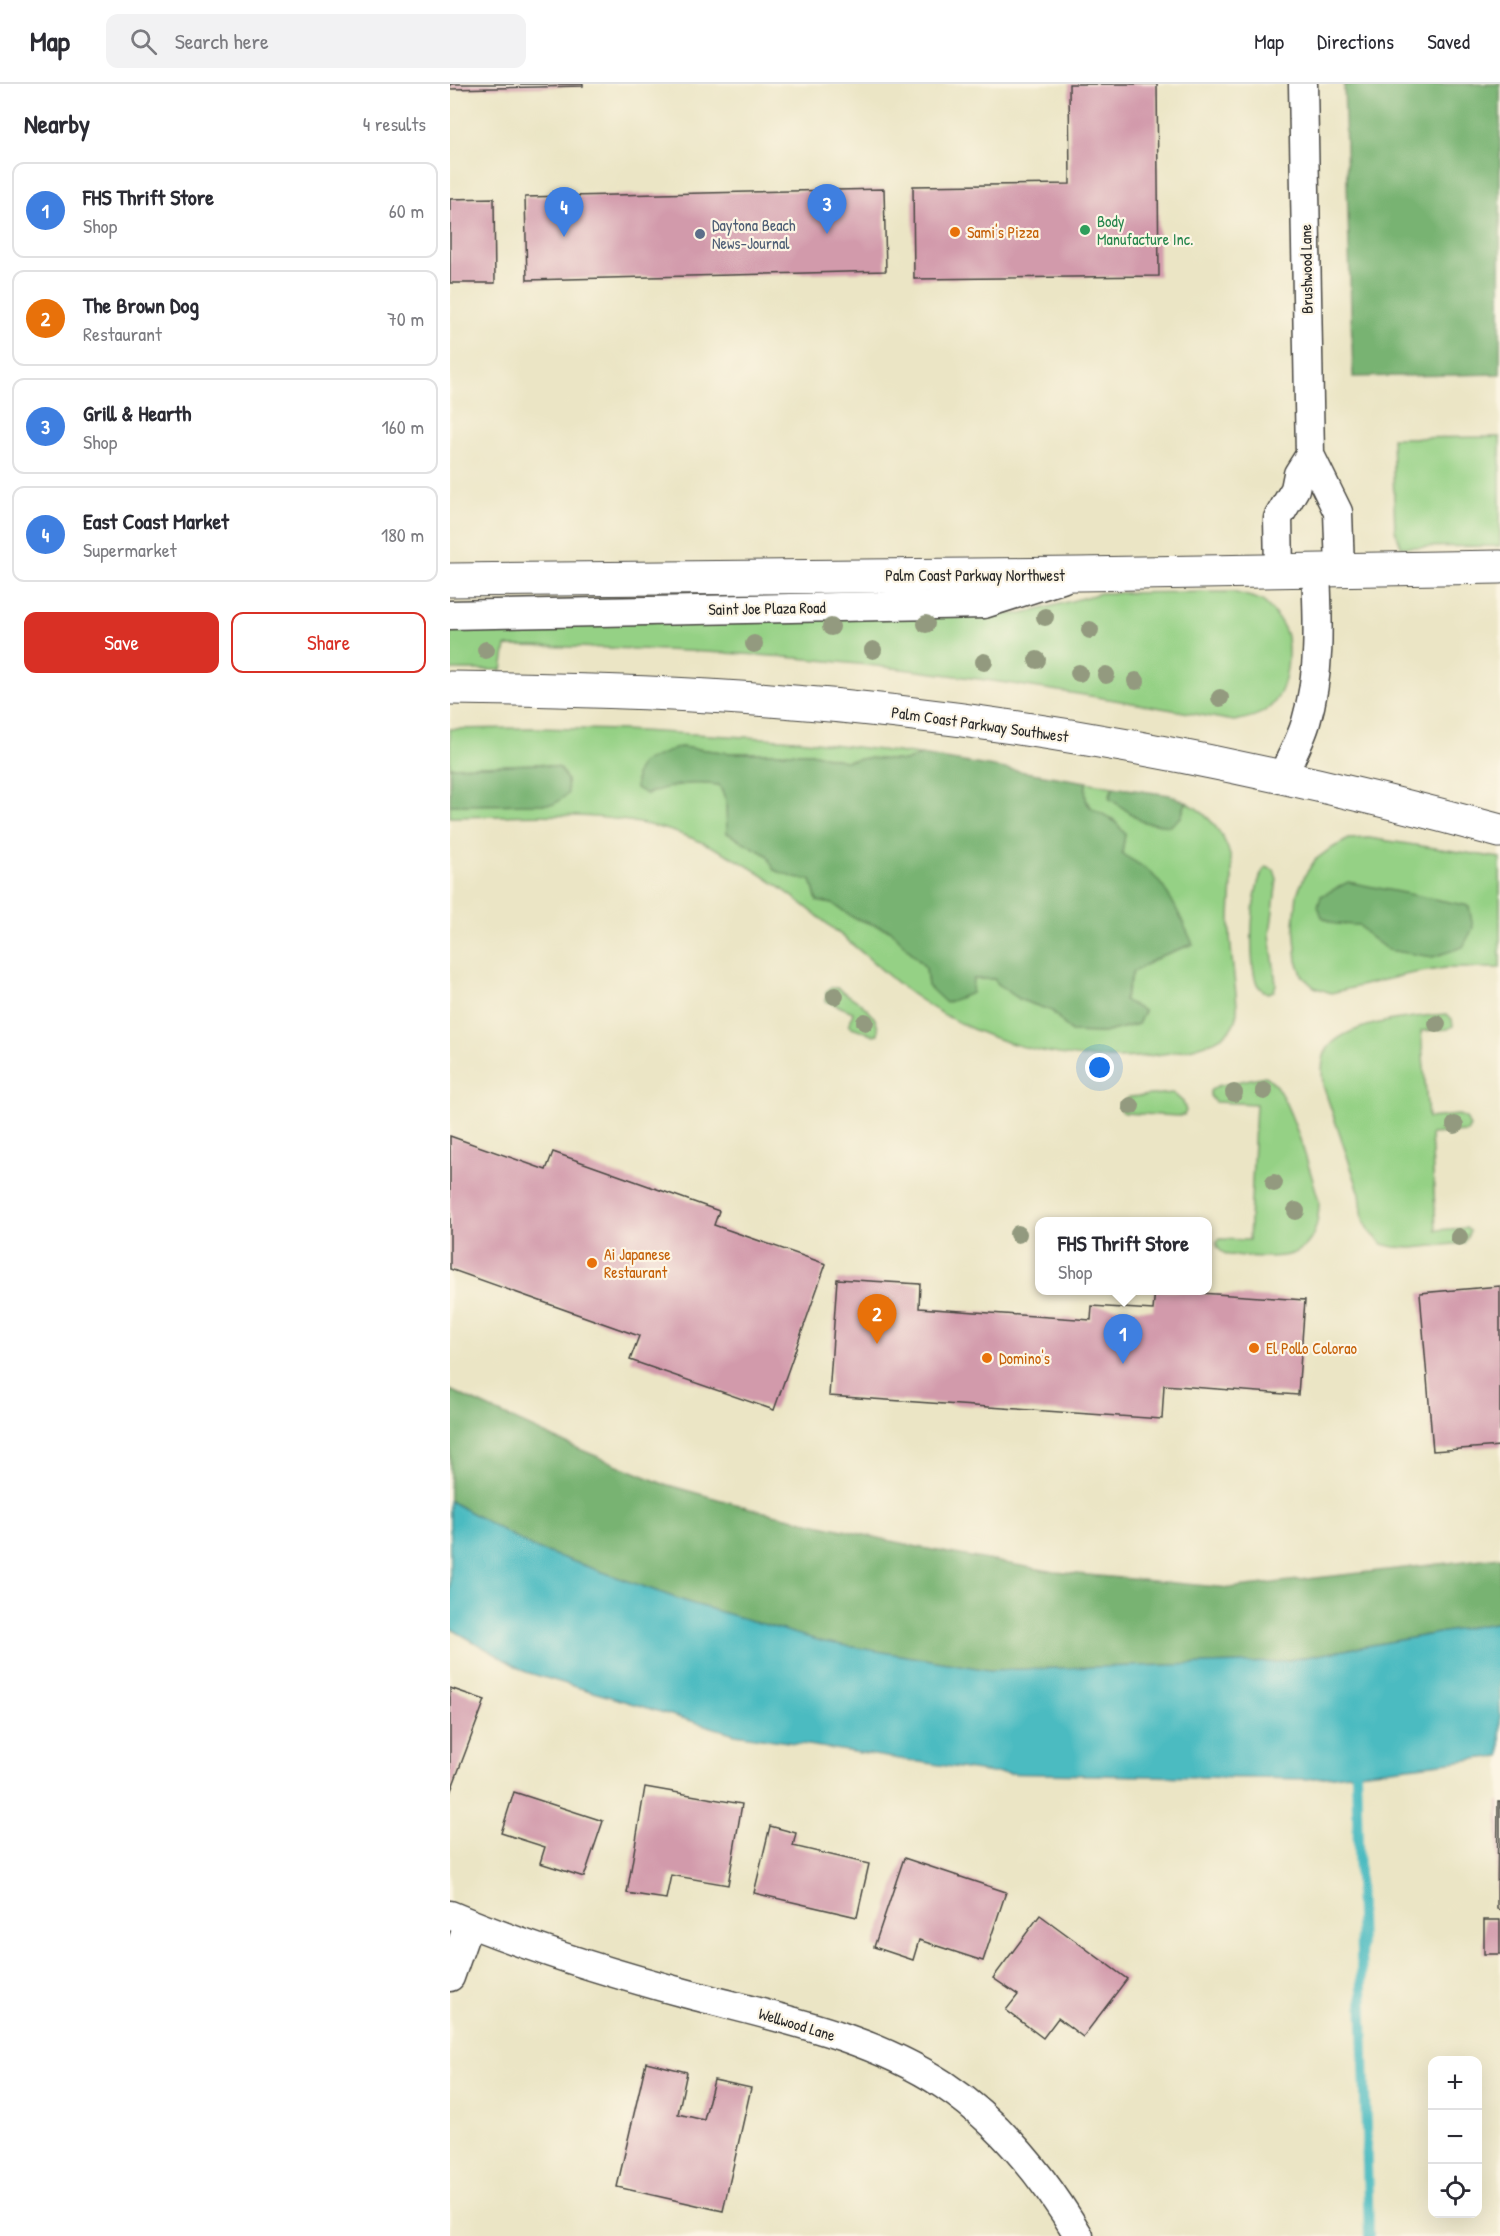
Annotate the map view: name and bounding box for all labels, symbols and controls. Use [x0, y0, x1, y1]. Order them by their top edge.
search box [106, 14, 526, 68]
text: Map [30, 22, 70, 60]
icon: search [127, 25, 160, 58]
text: Search here [175, 26, 269, 56]
text: Map [1254, 27, 1284, 56]
text: Directions [1317, 27, 1394, 56]
text: Saved [1427, 27, 1470, 56]
text: Nearby [24, 106, 90, 141]
text: 4 results [363, 110, 426, 137]
text: FHS Thrift Store [83, 182, 214, 212]
pin: 3 [808, 184, 847, 234]
pin: 4 [544, 188, 584, 237]
text: 1 [42, 197, 49, 224]
text: 60 m [389, 197, 424, 224]
place label: Body Manufacture Inc. [1097, 210, 1193, 250]
text: Shop [83, 212, 117, 239]
place label: Daytona Beach News-Journal [712, 214, 796, 254]
place label: Sami's Pizza [967, 221, 1039, 243]
marker: Body Manufacture Inc. [1078, 223, 1092, 237]
street label: Brushwood Lane [1294, 223, 1318, 314]
marker: Sami's Pizza [948, 225, 962, 239]
marker: Daytona Beach News-Journal [693, 227, 707, 241]
text: The Brown Dog [83, 290, 199, 320]
text: 2 [41, 305, 50, 332]
text: 70 m [387, 305, 424, 332]
text: Restaurant [83, 320, 162, 347]
text: Grill & Hearth [83, 398, 191, 428]
text: 3 [41, 413, 50, 440]
text: 160 m [382, 413, 424, 440]
text: Shop [83, 428, 117, 455]
text: East Coast Market [83, 506, 229, 536]
text: 4 [42, 521, 49, 548]
text: 180 m [381, 521, 424, 548]
text: Supermarket [83, 536, 177, 563]
street label: Palm Coast Parkway Northwest [885, 564, 1065, 586]
street label: Saint Joe Plaza Road [708, 596, 826, 620]
button: Save [24, 612, 219, 673]
button: Share [231, 612, 426, 673]
street label: Palm Coast Parkway Southwest [890, 701, 1070, 747]
your location [1085, 1053, 1114, 1082]
popup [1035, 1217, 1212, 1295]
text: FHS Thrift Store [1058, 1228, 1189, 1258]
place label: Ai Japanese Restaurant [604, 1243, 671, 1283]
marker: Ai Japanese Restaurant [585, 1256, 599, 1270]
text: Shop [1058, 1258, 1092, 1285]
pin: 2 [858, 1294, 896, 1344]
pin: 1 [1104, 1314, 1142, 1364]
place label: El Pollo Colorao [1266, 1337, 1358, 1359]
marker: El Pollo Colorao [1247, 1341, 1261, 1355]
place label: Domino's [999, 1347, 1050, 1369]
marker: Domino's [980, 1351, 994, 1365]
street label: Wellwood Lane [756, 2002, 839, 2046]
map controls [1428, 2056, 1482, 2218]
button: + [1428, 2056, 1482, 2110]
button: − [1428, 2110, 1482, 2164]
button: locate [1428, 2164, 1482, 2218]

